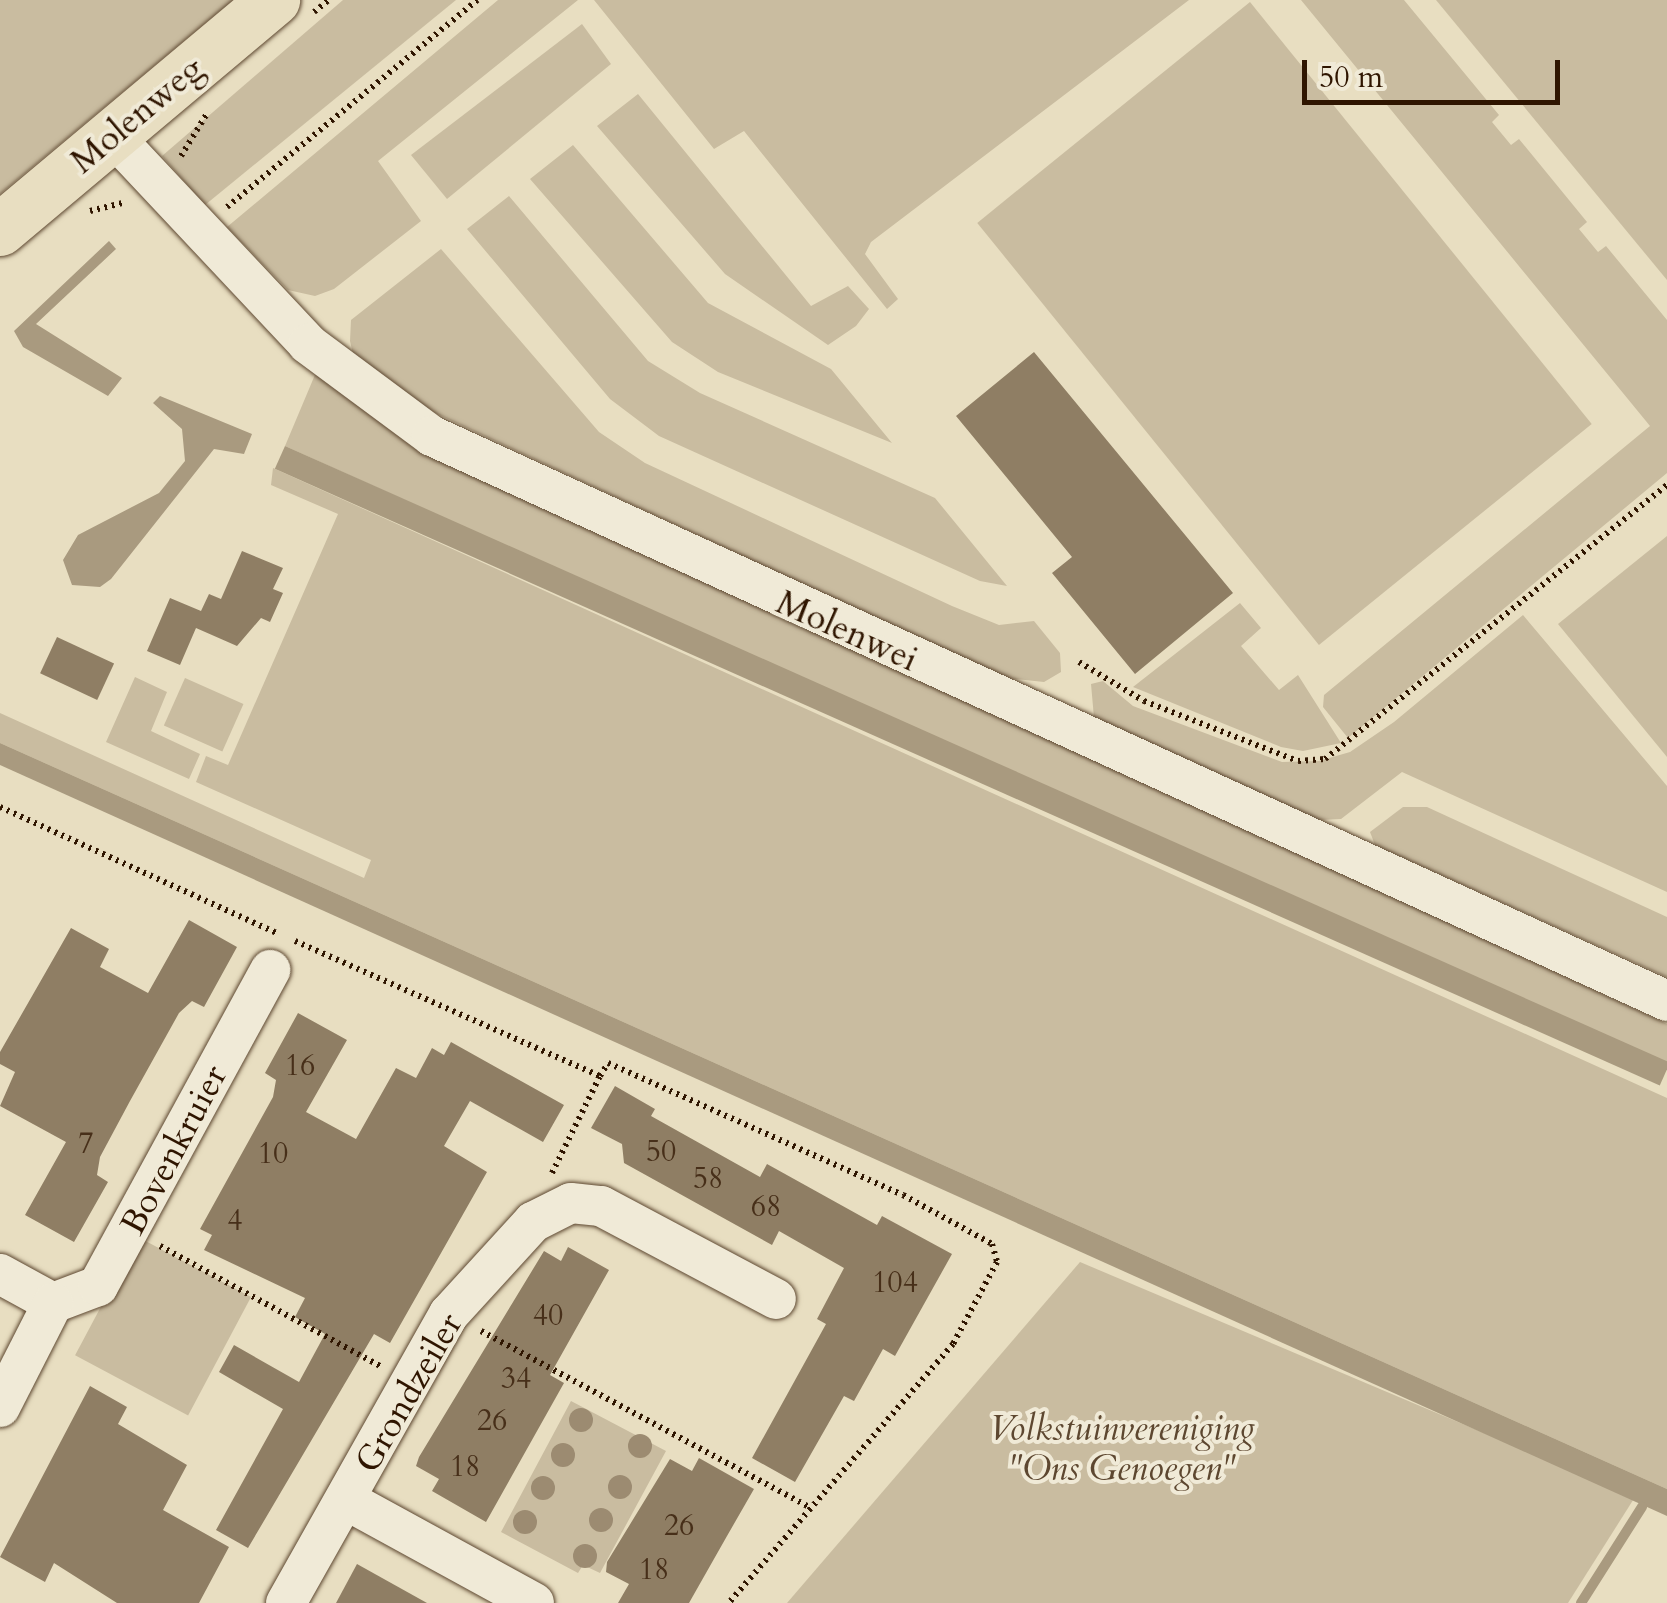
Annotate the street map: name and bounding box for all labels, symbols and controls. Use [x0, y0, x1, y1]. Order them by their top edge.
scale bar [1307, 40, 1564, 102]
street label: Molenweg [62, 47, 212, 183]
text: 50 m [1319, 57, 1383, 98]
street label: Molenwei [770, 581, 924, 681]
house number: 16 [285, 1048, 315, 1084]
street label: Bovenkruier [112, 1058, 236, 1242]
house number: 7 [78, 1126, 94, 1162]
house number: 50 [646, 1134, 676, 1170]
house number: 10 [258, 1136, 288, 1172]
house number: 58 [693, 1161, 723, 1197]
house number: 68 [751, 1189, 781, 1225]
house number: 4 [227, 1203, 243, 1239]
house number: 104 [872, 1265, 918, 1301]
house number: 40 [533, 1298, 563, 1334]
street label: Grondzeiler [347, 1306, 471, 1480]
house number: 34 [501, 1361, 531, 1397]
house number: 26 [477, 1403, 507, 1439]
park label: Volkstuinvereniging "Ons Genoegen" [989, 1408, 1255, 1490]
house number: 18 [450, 1449, 480, 1485]
house number: 26 [664, 1508, 694, 1544]
house number: 18 [639, 1552, 669, 1588]

